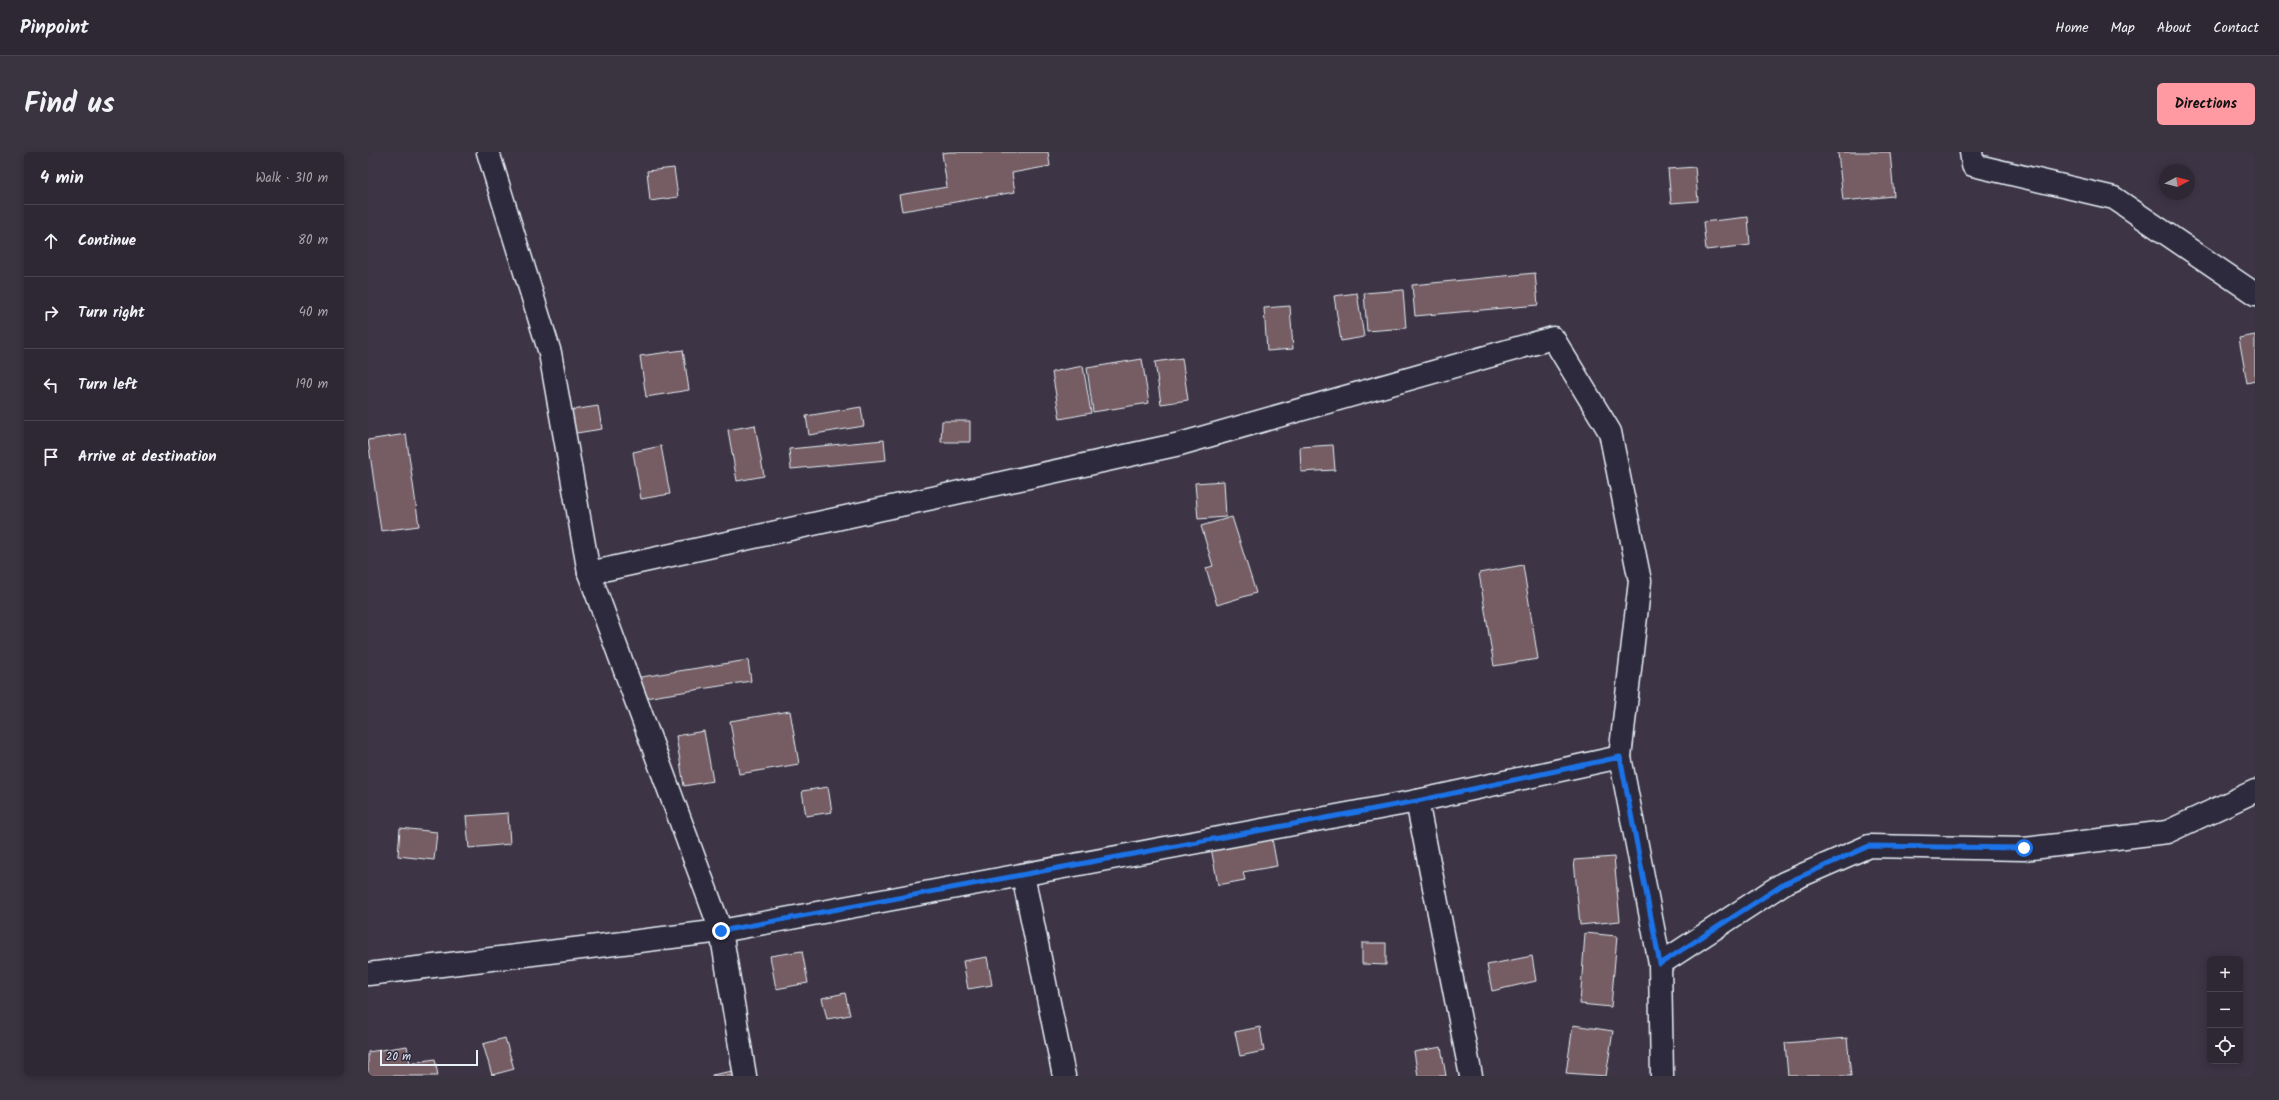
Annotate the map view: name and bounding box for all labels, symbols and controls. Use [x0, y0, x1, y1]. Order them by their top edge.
text: Pinpoint [20, 13, 89, 43]
text: Home [2055, 17, 2089, 39]
text: Map [2111, 17, 2135, 39]
text: About [2157, 17, 2191, 39]
text: Contact [2213, 17, 2259, 39]
text: Find us [24, 82, 115, 127]
button: Directions [2157, 83, 2255, 125]
north arrow [2159, 164, 2195, 200]
text: 4 min [40, 165, 84, 192]
text: Walk · 310 m [255, 168, 328, 189]
text: Continue [78, 229, 136, 253]
icon: ahead [40, 230, 62, 252]
text: 80 m [298, 230, 328, 251]
text: Turn right [78, 301, 145, 325]
icon: right [40, 302, 62, 324]
text: 40 m [299, 302, 328, 323]
text: Turn left [78, 373, 138, 397]
icon: left [40, 374, 62, 396]
text: 190 m [296, 374, 328, 395]
text: Arrive at destination [78, 445, 217, 469]
icon: arrive [40, 446, 62, 468]
route start [2015, 839, 2033, 857]
route end [712, 922, 730, 940]
map controls [2207, 956, 2243, 1064]
button: + [2207, 956, 2243, 992]
button: − [2207, 992, 2243, 1028]
button: locate [2207, 1028, 2243, 1064]
scale bar [380, 1048, 478, 1067]
text: 20 m [386, 1048, 411, 1066]

